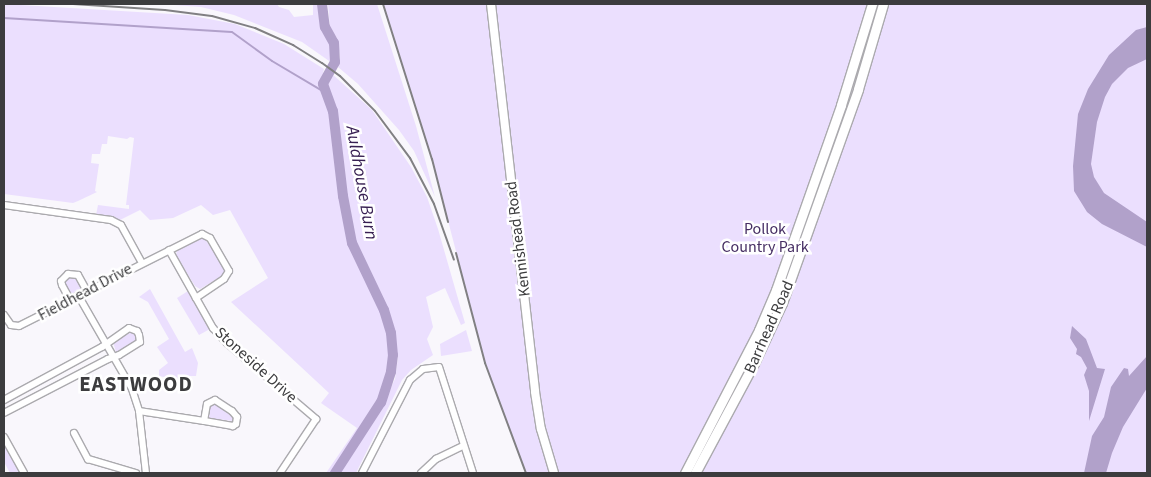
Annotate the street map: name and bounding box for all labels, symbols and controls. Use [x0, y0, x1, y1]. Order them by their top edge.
water label: Auldhouse Burn [340, 124, 382, 242]
street label: Kennishead Road [501, 180, 535, 298]
park label: Pollok Country Park [721, 219, 809, 257]
street label: Fieldhead Drive [35, 259, 135, 325]
street label: Barrhead Road [740, 278, 798, 376]
street label: Stoneside Drive [211, 323, 301, 407]
district label: EASTWOOD [78, 371, 194, 397]

